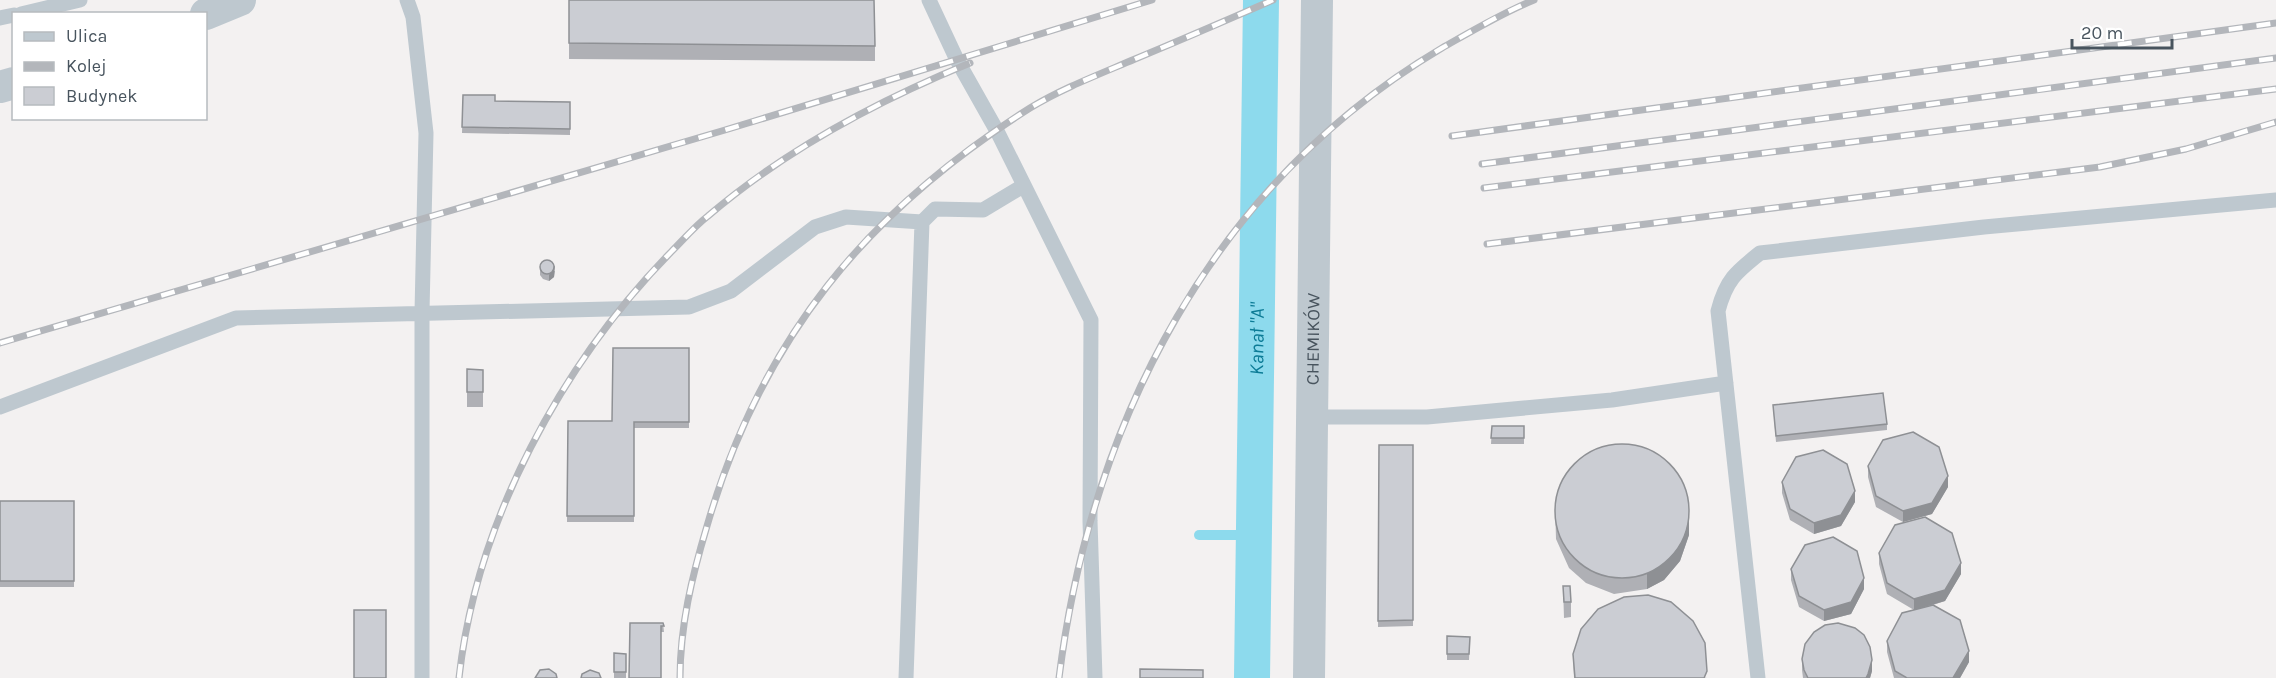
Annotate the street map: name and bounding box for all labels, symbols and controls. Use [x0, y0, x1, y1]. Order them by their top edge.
legend [12, 12, 207, 120]
scale bar [2072, 12, 2172, 50]
text: 20 m [2081, 22, 2123, 44]
text: Ulica [66, 25, 107, 47]
text: Kolej [66, 55, 107, 77]
text: Budynek [66, 85, 137, 107]
street label: CHEMIKÓW [1301, 293, 1325, 385]
water label: Kanał "A" [1245, 301, 1269, 376]

